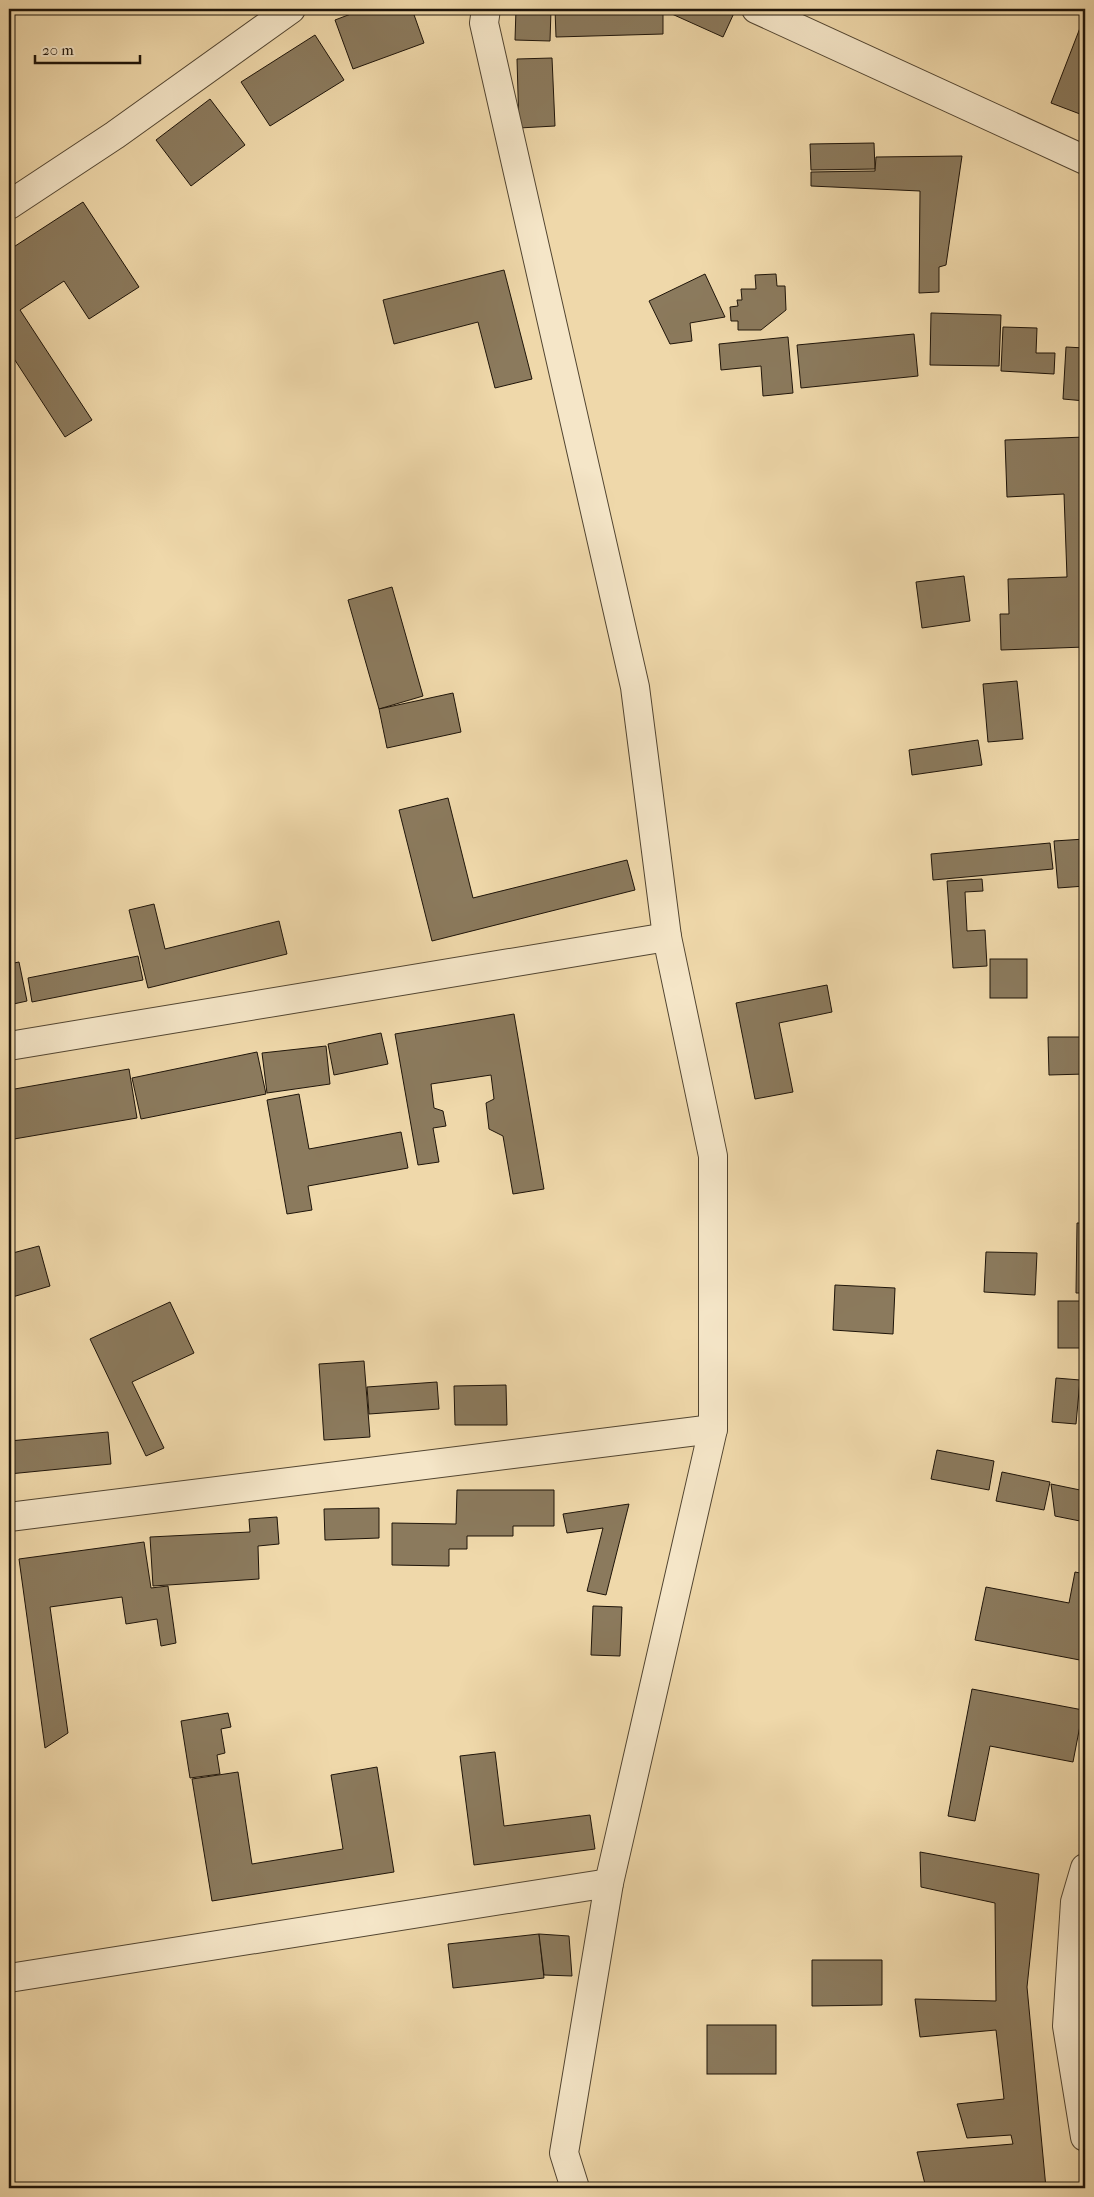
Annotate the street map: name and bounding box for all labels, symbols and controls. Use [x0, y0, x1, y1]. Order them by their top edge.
scale bar [35, 32, 140, 64]
text: 20 m [42, 41, 74, 59]

